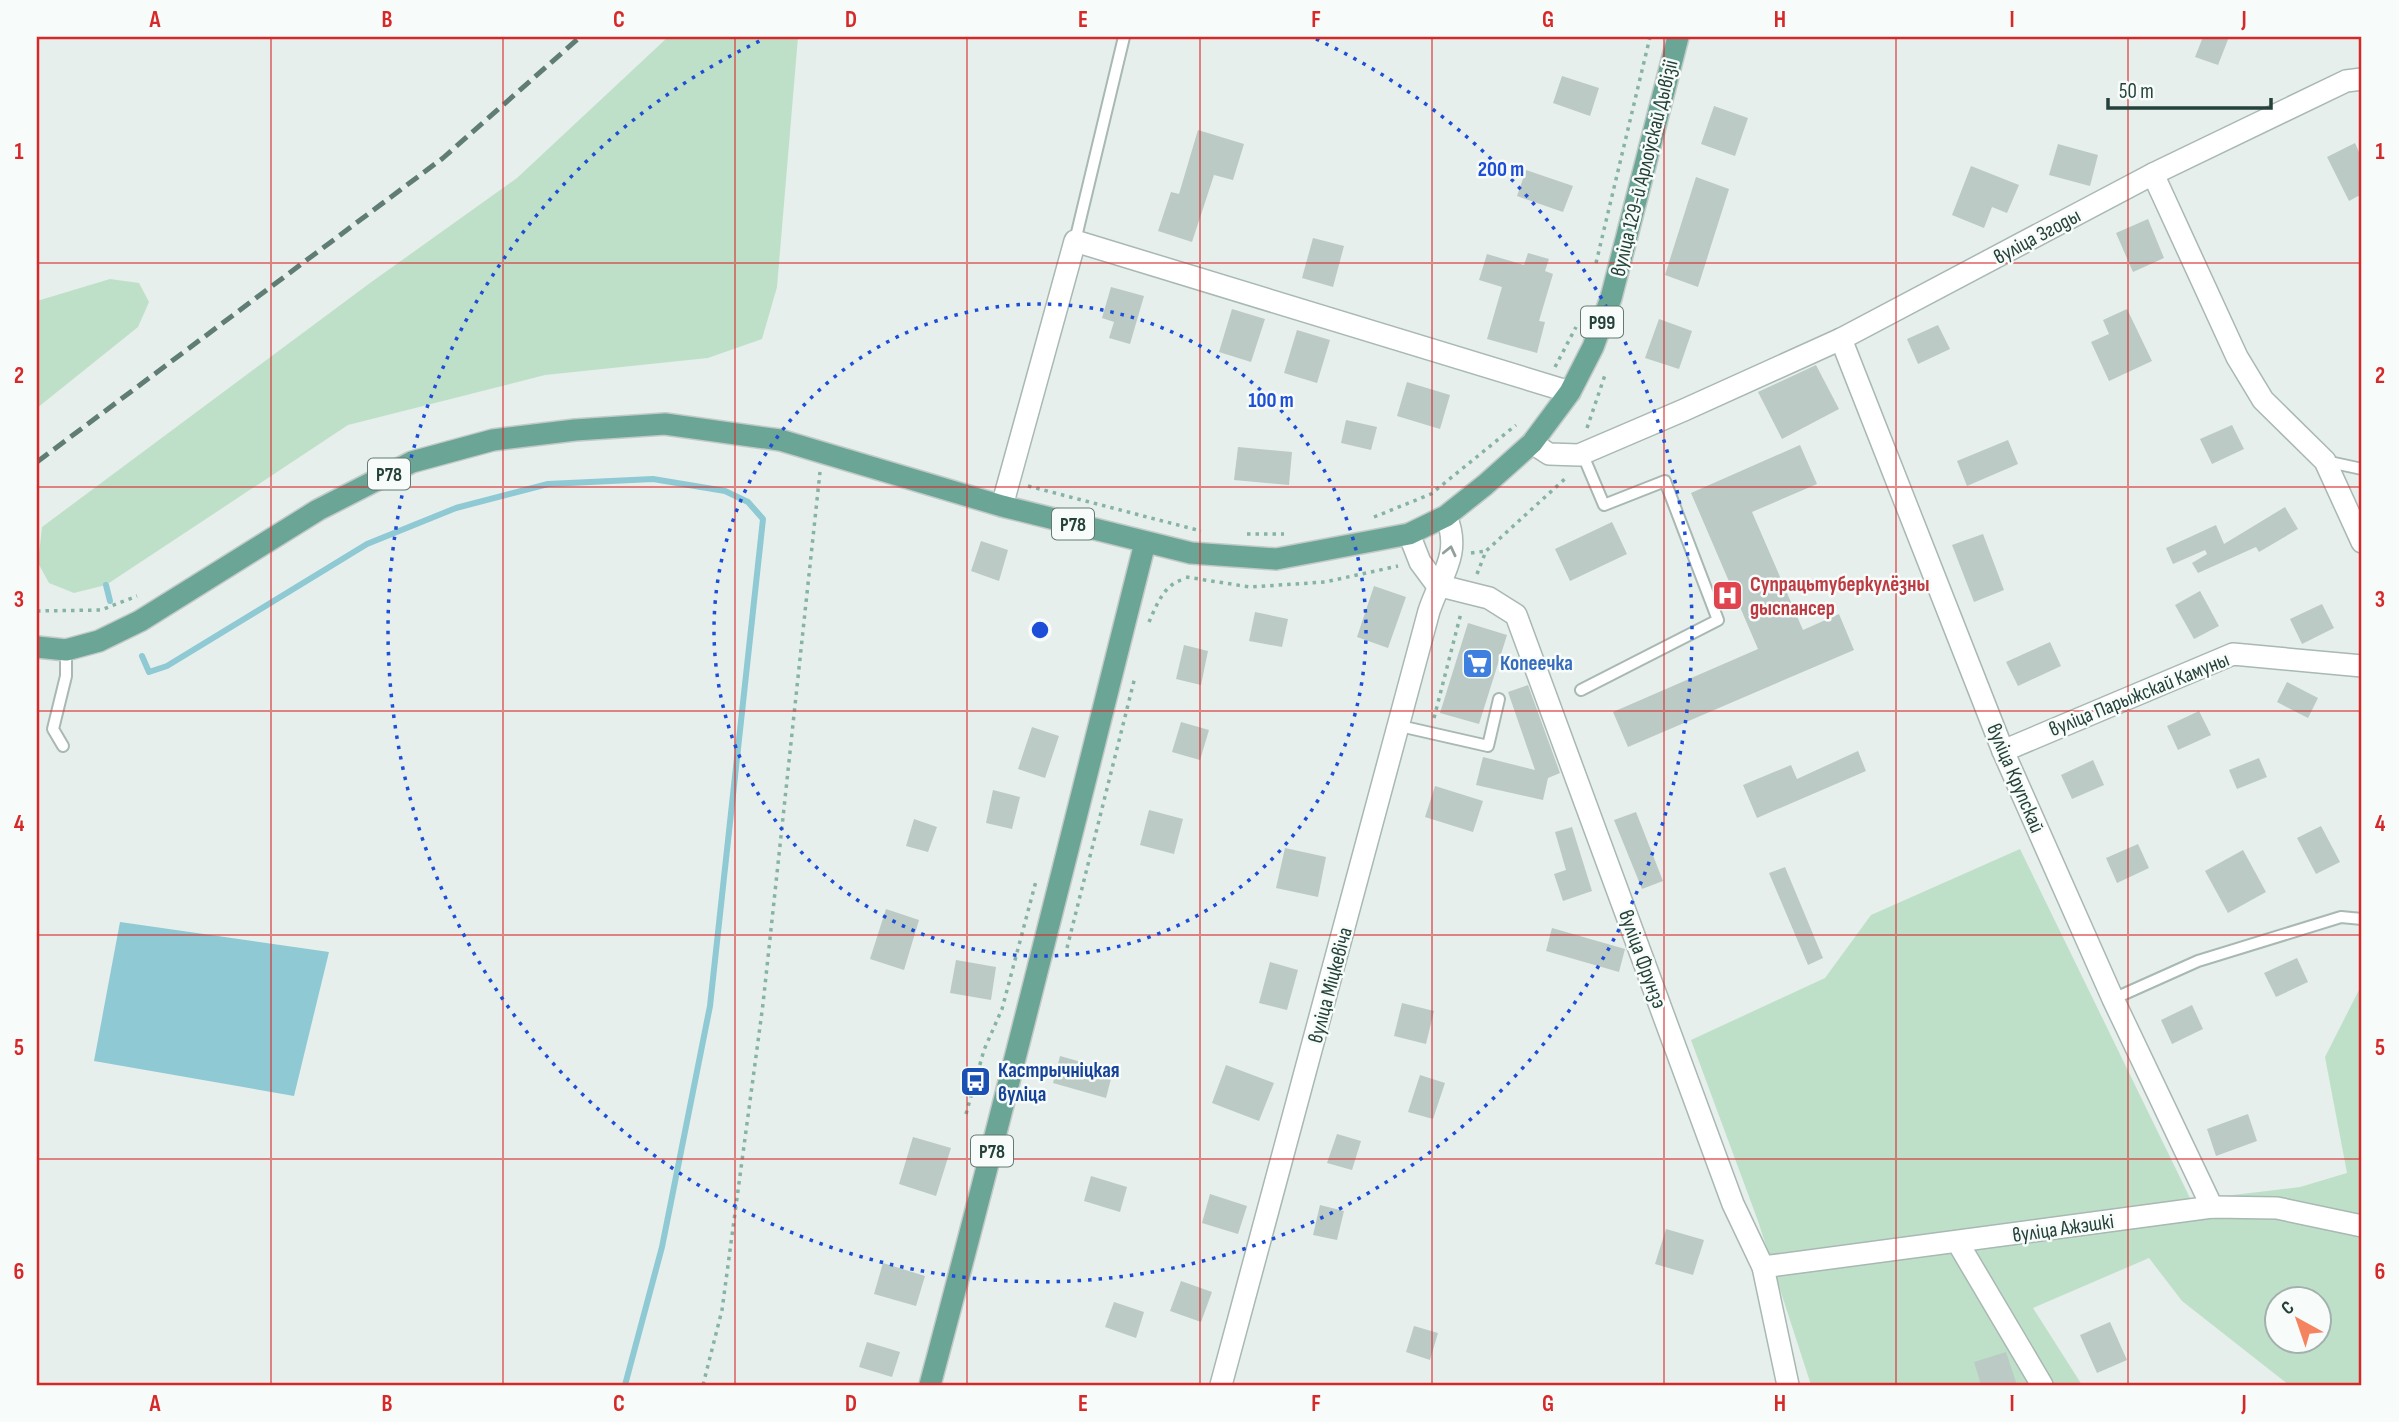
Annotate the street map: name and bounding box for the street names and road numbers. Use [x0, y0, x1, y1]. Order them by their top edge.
street label: вуліца 129-й Арлоўскай Дывізіі [1605, 57, 1683, 279]
street label: вуліца Згоды [1990, 203, 2085, 270]
road number: Р99 [1581, 306, 1623, 338]
road number: Р78 [368, 458, 410, 489]
road number: Р78 [1052, 509, 1094, 540]
street label: вуліца Парыжскай Камуны [2045, 647, 2233, 742]
street label: вуліца Крупскай [1981, 720, 2050, 837]
street label: вуліца Фрунзэ [1613, 907, 1672, 1012]
street label: вуліца Міцкевіча [1303, 924, 1358, 1046]
road number: Р78 [971, 1135, 1013, 1166]
street label: вуліца Ажэшкі [2011, 1209, 2115, 1248]

